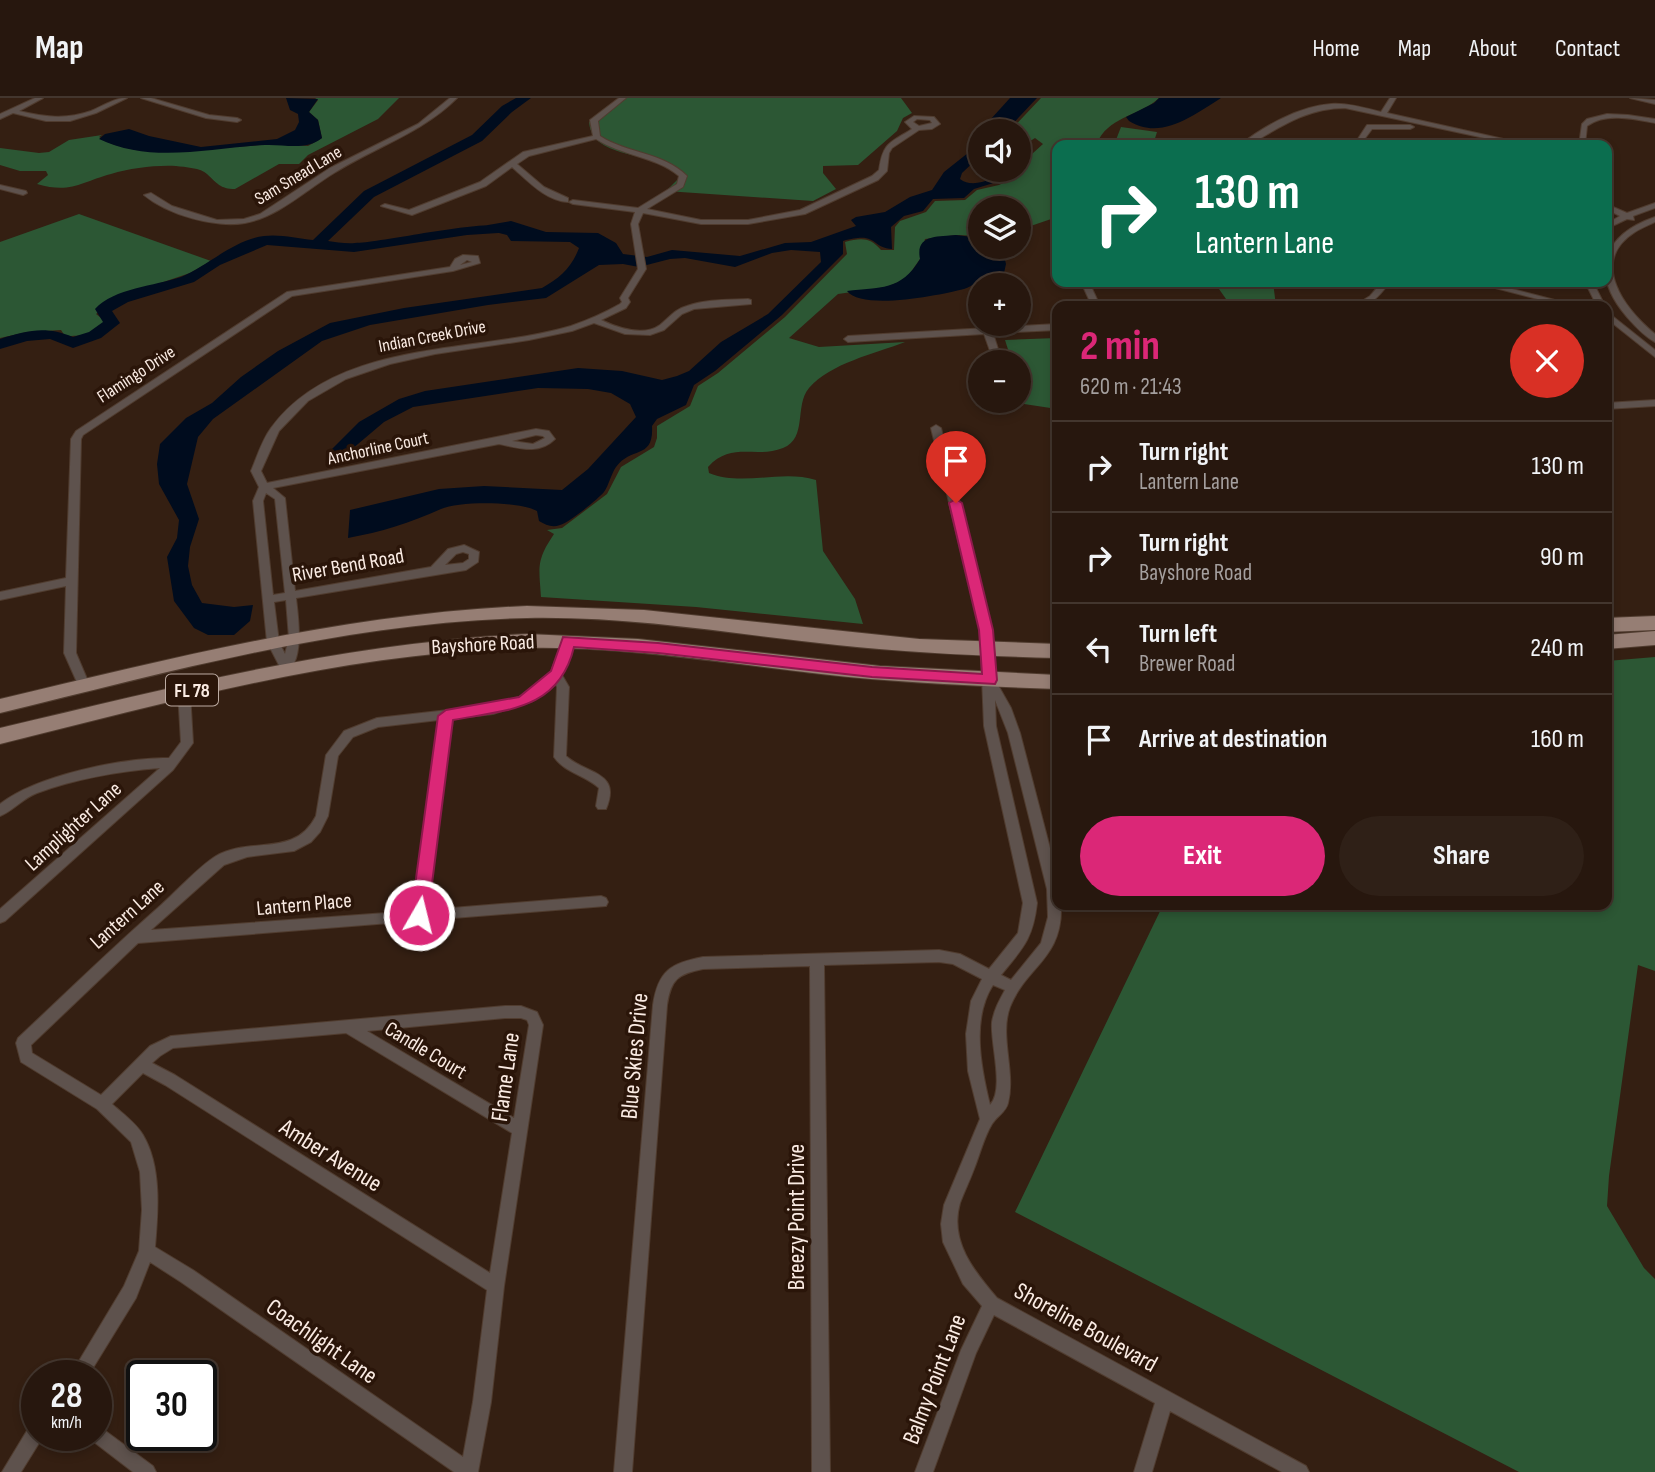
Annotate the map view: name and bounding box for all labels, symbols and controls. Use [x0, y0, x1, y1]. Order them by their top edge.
text: Map [35, 28, 84, 68]
text: Home [1312, 34, 1360, 63]
text: Map [1398, 34, 1431, 63]
text: About [1469, 34, 1517, 63]
text: Contact [1555, 34, 1620, 63]
map controls [968, 119, 1031, 413]
button: sound [968, 119, 1031, 182]
street label: Sam Snead Lane [251, 141, 345, 210]
text: 130 m [1195, 164, 1300, 223]
icon: right [1080, 168, 1171, 259]
button: layers [968, 196, 1031, 259]
text: Lantern Lane [1195, 224, 1334, 263]
button: + [968, 273, 1031, 336]
street label: Indian Creek Drive [377, 316, 488, 357]
text: 2 min [1080, 321, 1160, 372]
button: close [1510, 324, 1584, 398]
street label: Flamingo Drive [93, 341, 179, 407]
button: − [968, 350, 1031, 413]
text: 620 m · 21:43 [1080, 373, 1182, 401]
street label: Anchorline Court [325, 427, 431, 470]
pin [926, 431, 986, 503]
text: Turn right [1139, 437, 1228, 468]
icon: arrive [937, 442, 975, 480]
icon: right [1080, 448, 1118, 486]
text: 130 m [1532, 451, 1584, 482]
text: Lantern Lane [1139, 468, 1239, 496]
text: Turn right [1139, 528, 1228, 559]
icon: right [1080, 539, 1118, 577]
text: 90 m [1540, 542, 1584, 573]
street label: River Bend Road [290, 543, 406, 588]
text: Bayshore Road [1139, 559, 1252, 587]
text: Turn left [1139, 619, 1217, 650]
street label: Bayshore Road [431, 629, 535, 660]
icon: left [1080, 630, 1118, 668]
text: 240 m [1530, 633, 1584, 664]
text: Brewer Road [1139, 650, 1235, 678]
road number: FL 78 [166, 674, 218, 706]
icon: arrive [1080, 721, 1118, 759]
text: Arrive at destination [1139, 724, 1327, 755]
text: 160 m [1531, 724, 1584, 755]
street label: Lamplighter Lane [20, 777, 127, 876]
button: Exit [1080, 816, 1325, 896]
button: Share [1339, 816, 1584, 896]
street label: Lantern Lane [85, 875, 170, 954]
position arrow [382, 878, 456, 952]
street label: Lantern Place [255, 888, 353, 921]
street label: Blue Skies Drive [615, 992, 654, 1120]
street label: Candle Court [380, 1016, 471, 1085]
street label: Flame Lane [485, 1031, 526, 1124]
street label: Amber Avenue [273, 1112, 387, 1198]
street label: Breezy Point Drive [782, 1144, 811, 1290]
street label: Shoreline Boulevard [1009, 1276, 1162, 1379]
street label: Coachlight Lane [261, 1293, 383, 1390]
street label: Balmy Point Lane [896, 1310, 973, 1448]
speed limit sign: 30 [126, 1360, 217, 1451]
text: 28 [51, 1375, 82, 1418]
text: km/h [51, 1412, 82, 1433]

